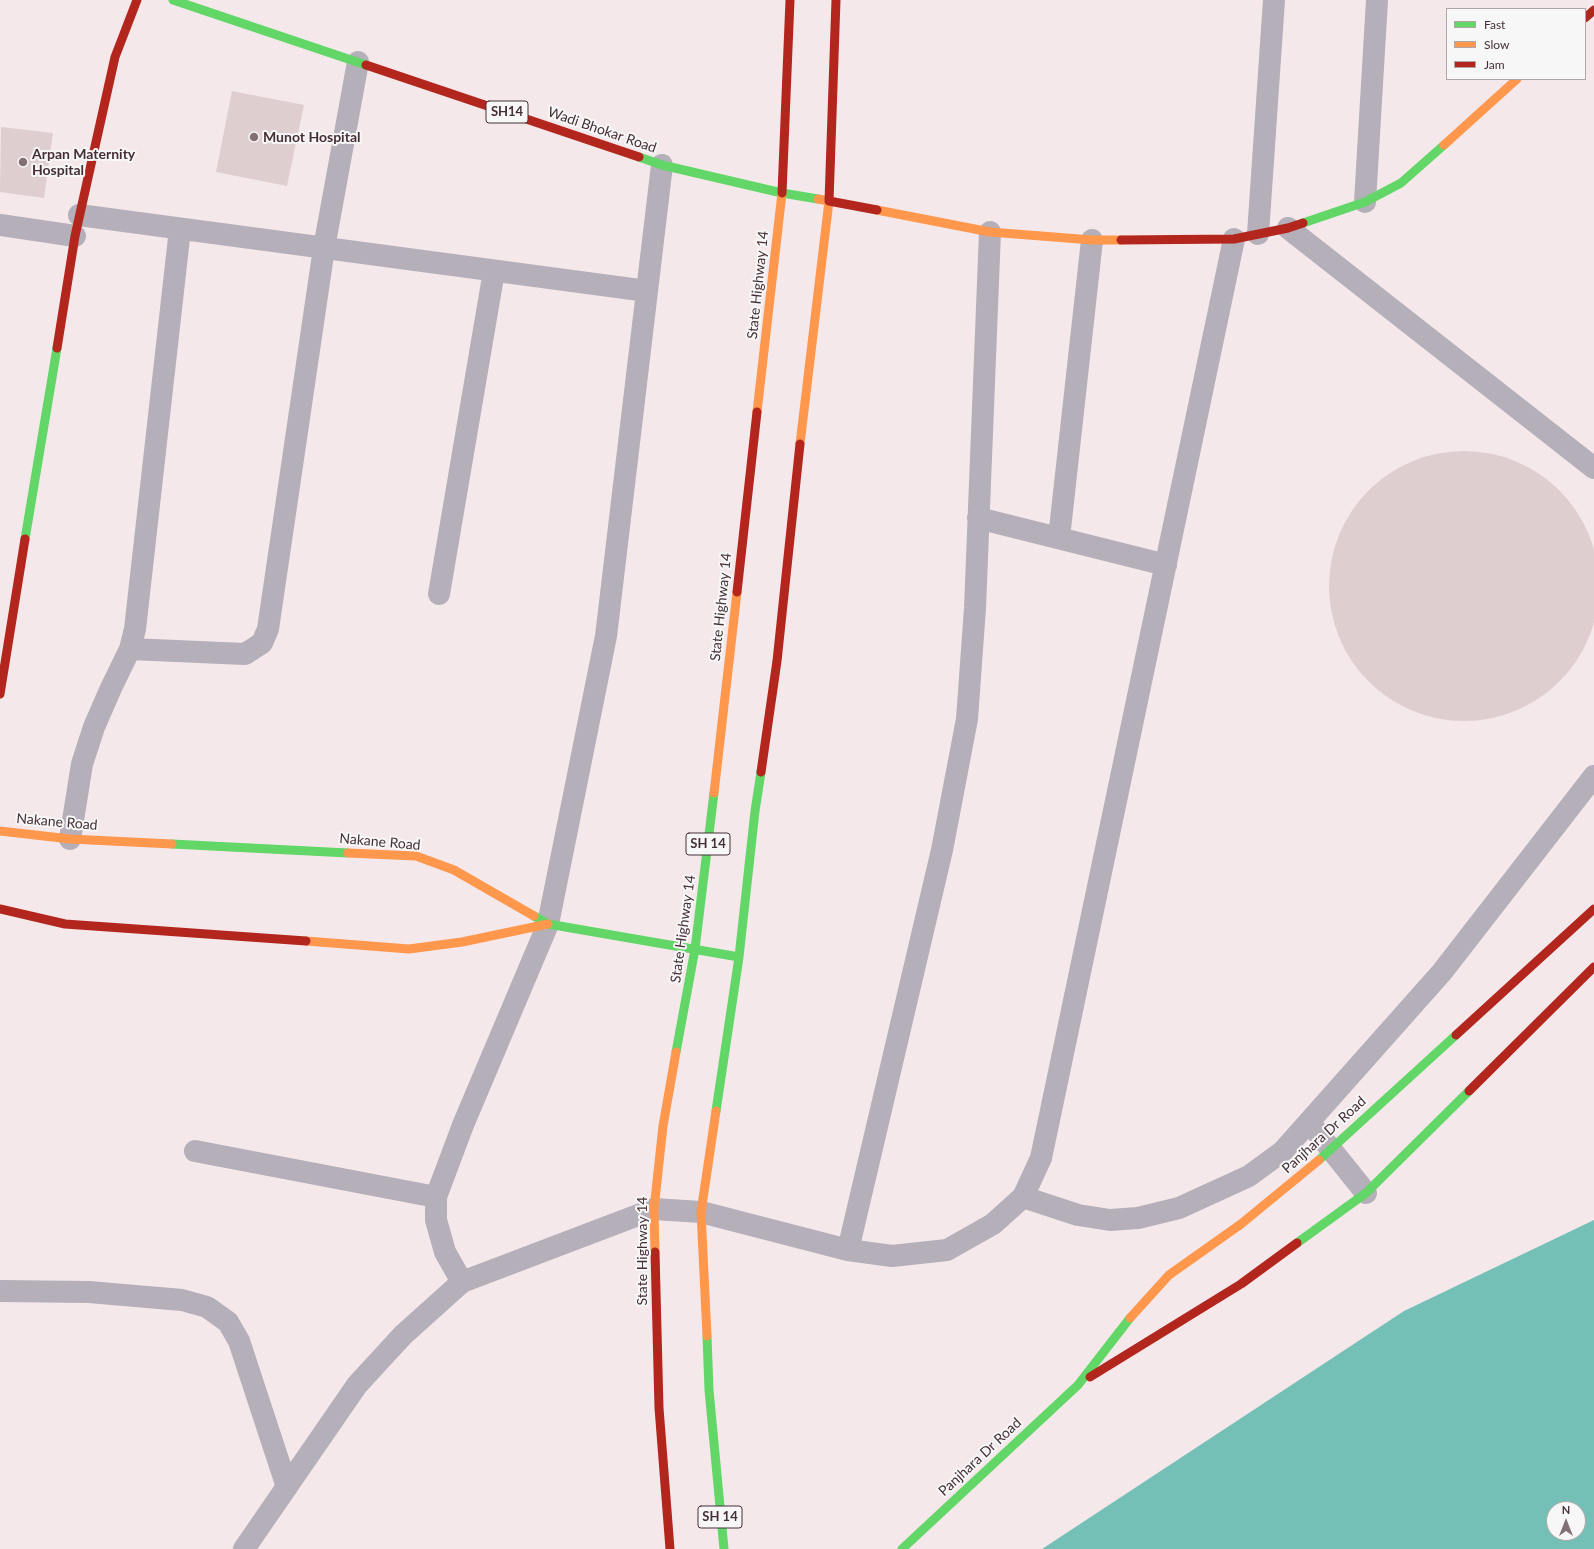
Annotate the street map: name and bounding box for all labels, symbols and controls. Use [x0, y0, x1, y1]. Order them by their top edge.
legend [1446, 8, 1586, 80]
text: Fast [1484, 17, 1505, 32]
text: Slow [1484, 37, 1509, 52]
text: Jam [1484, 57, 1505, 72]
road number: SH14 [486, 101, 528, 123]
street label: Wadi Bhokar Road [545, 104, 659, 156]
place label: Munot Hospital [263, 129, 360, 145]
marker: Munot Hospital [248, 131, 260, 143]
place label: Arpan Maternity Hospital [32, 146, 135, 178]
marker: Arpan Maternity Hospital [17, 156, 29, 168]
street label: State Highway 14 [744, 230, 772, 340]
street label: State Highway 14 [707, 552, 735, 662]
street label: Nakane Road [16, 810, 98, 834]
street label: Nakane Road [339, 830, 421, 854]
road number: SH 14 [686, 833, 730, 855]
street label: State Highway 14 [667, 874, 699, 984]
street label: Panjhara Dr Road [1279, 1093, 1369, 1177]
street label: State Highway 14 [634, 1197, 650, 1305]
street label: Panjhara Dr Road [935, 1414, 1025, 1500]
north arrow [1546, 1501, 1586, 1541]
text: N [1562, 1503, 1570, 1516]
road number: SH 14 [698, 1506, 742, 1528]

